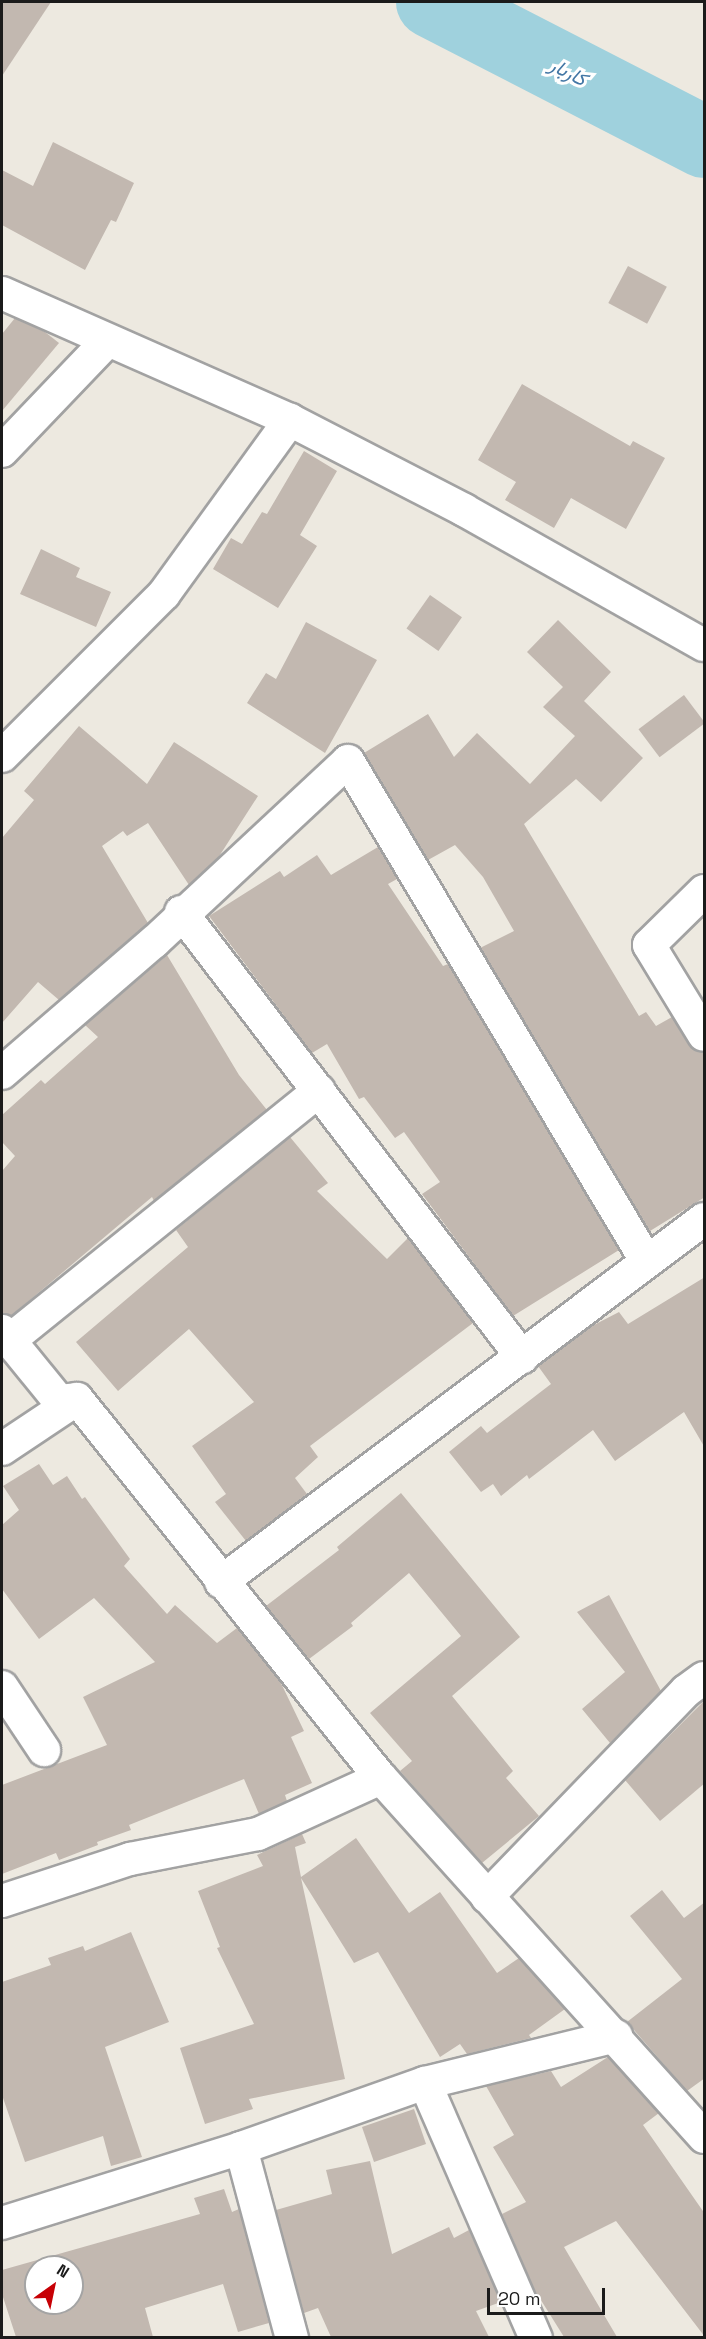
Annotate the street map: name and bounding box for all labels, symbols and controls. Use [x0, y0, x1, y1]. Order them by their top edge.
water label: کاربار [545, 53, 591, 91]
north arrow [24, 2255, 84, 2315]
text: N [53, 2259, 73, 2283]
scale bar [490, 2276, 608, 2314]
text: 20 m [498, 2287, 541, 2310]

